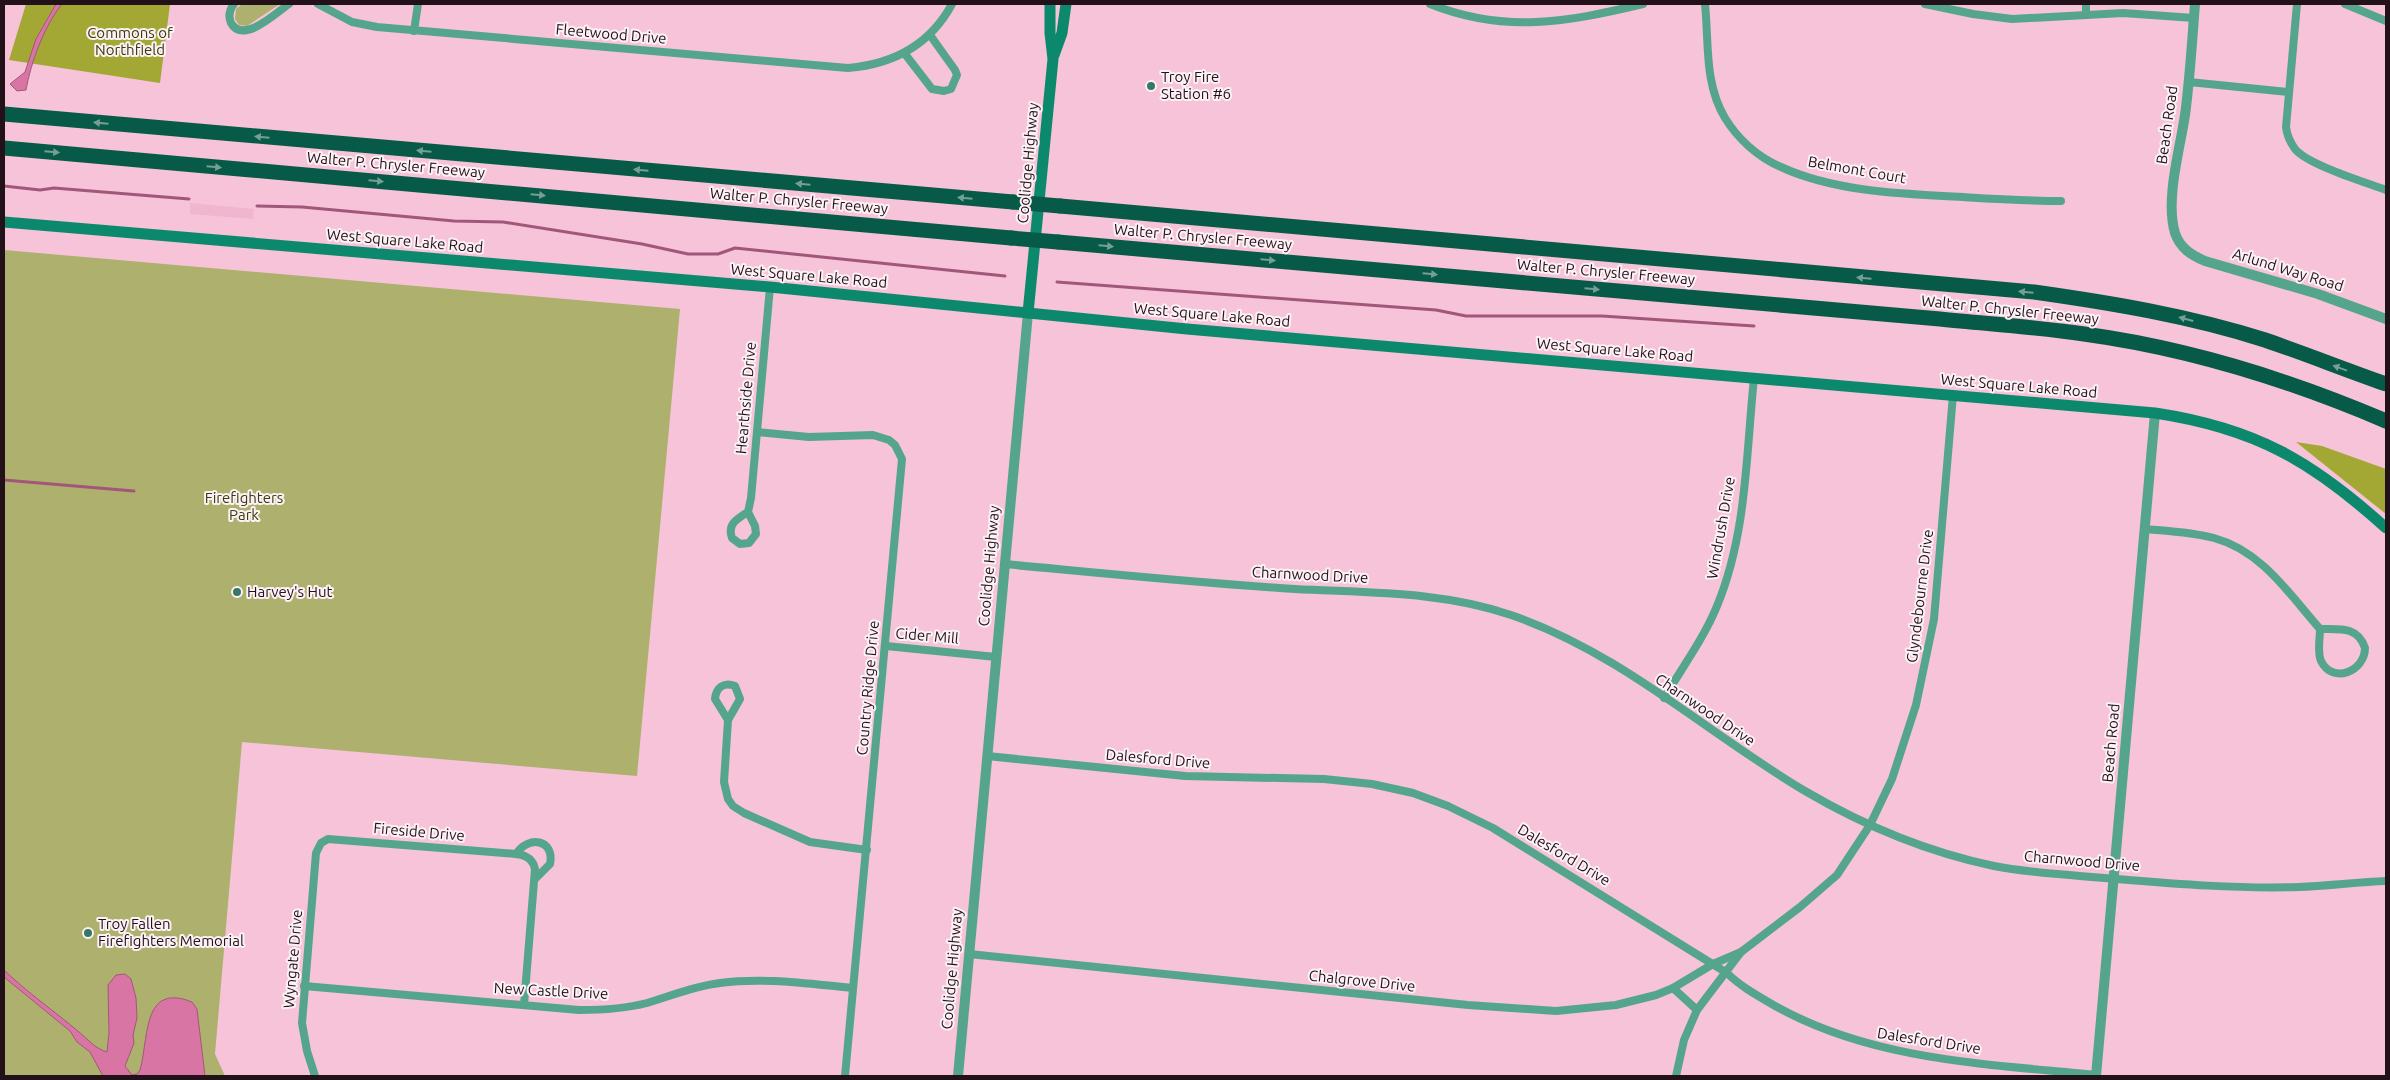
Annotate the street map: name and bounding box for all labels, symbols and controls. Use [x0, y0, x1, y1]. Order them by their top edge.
street label: Fleetwood Drive [555, 20, 667, 47]
park label: Commons of Northfield [87, 24, 173, 58]
place label: Troy Fire Station #6 [1161, 68, 1231, 102]
marker: Troy Fire Station #6 [1145, 80, 1157, 92]
street label: Beach Road [2153, 85, 2180, 165]
street label: Coolidge Highway [1014, 102, 1041, 224]
one-way arrow [92, 118, 108, 126]
one-way arrow [254, 133, 270, 141]
one-way arrow [416, 147, 432, 155]
street label: Walter P. Chrysler Freeway [306, 148, 486, 181]
one-way arrow [45, 149, 61, 157]
street label: Belmont Court [1807, 153, 1908, 187]
one-way arrow [206, 163, 222, 171]
one-way arrow [633, 166, 649, 174]
one-way arrow [368, 177, 384, 185]
one-way arrow [795, 180, 811, 188]
street label: Walter P. Chrysler Freeway [709, 184, 889, 217]
one-way arrow [530, 191, 546, 199]
one-way arrow [956, 194, 972, 202]
street label: Walter P. Chrysler Freeway [1113, 220, 1293, 253]
street label: West Square Lake Road [326, 225, 484, 256]
one-way arrow [1098, 242, 1114, 250]
street label: Arlund Way Road [2231, 245, 2346, 294]
street label: Walter P. Chrysler Freeway [1516, 255, 1696, 288]
one-way arrow [1260, 256, 1276, 264]
street label: West Square Lake Road [730, 260, 888, 291]
one-way arrow [1422, 271, 1438, 279]
one-way arrow [1855, 274, 1871, 282]
one-way arrow [1584, 285, 1600, 293]
one-way arrow [2017, 287, 2033, 295]
street label: Walter P. Chrysler Freeway [1920, 292, 2100, 327]
street label: West Square Lake Road [1133, 299, 1291, 330]
one-way arrow [2178, 315, 2193, 323]
street label: West Square Lake Road [1536, 334, 1694, 365]
street label: Hearthside Drive [732, 341, 759, 455]
one-way arrow [2333, 364, 2348, 371]
street label: West Square Lake Road [1940, 370, 2098, 401]
street label: Windrush Drive [1703, 476, 1738, 580]
park label: Firefighters Park [205, 489, 283, 523]
street label: Coolidge Highway [975, 505, 1002, 627]
street label: Glyndebourne Drive [1903, 528, 1936, 664]
street label: Charnwood Drive [1251, 563, 1369, 586]
place label: Harvey's Hut [247, 583, 333, 600]
marker: Harvey's Hut [231, 586, 243, 598]
street label: Country Ridge Drive [853, 620, 882, 756]
street label: Cider Mill [895, 624, 960, 647]
street label: Charnwood Drive [1652, 670, 1758, 749]
street label: Beach Road [2099, 703, 2122, 783]
street label: Dalesford Drive [1105, 745, 1211, 772]
street label: Fireside Drive [373, 819, 465, 844]
street label: Dalesford Drive [1515, 820, 1614, 889]
street label: Charnwood Drive [2023, 847, 2141, 874]
street label: Coolidge Highway [938, 908, 965, 1030]
street label: Wyngate Drive [280, 909, 305, 1009]
place label: Troy Fallen Firefighters Memorial [98, 915, 244, 949]
marker: Troy Fallen Firefighters Memorial [82, 927, 94, 939]
street label: Chalgrove Drive [1308, 966, 1416, 995]
street label: New Castle Drive [493, 979, 609, 1002]
street label: Dalesford Drive [1876, 1024, 1982, 1057]

